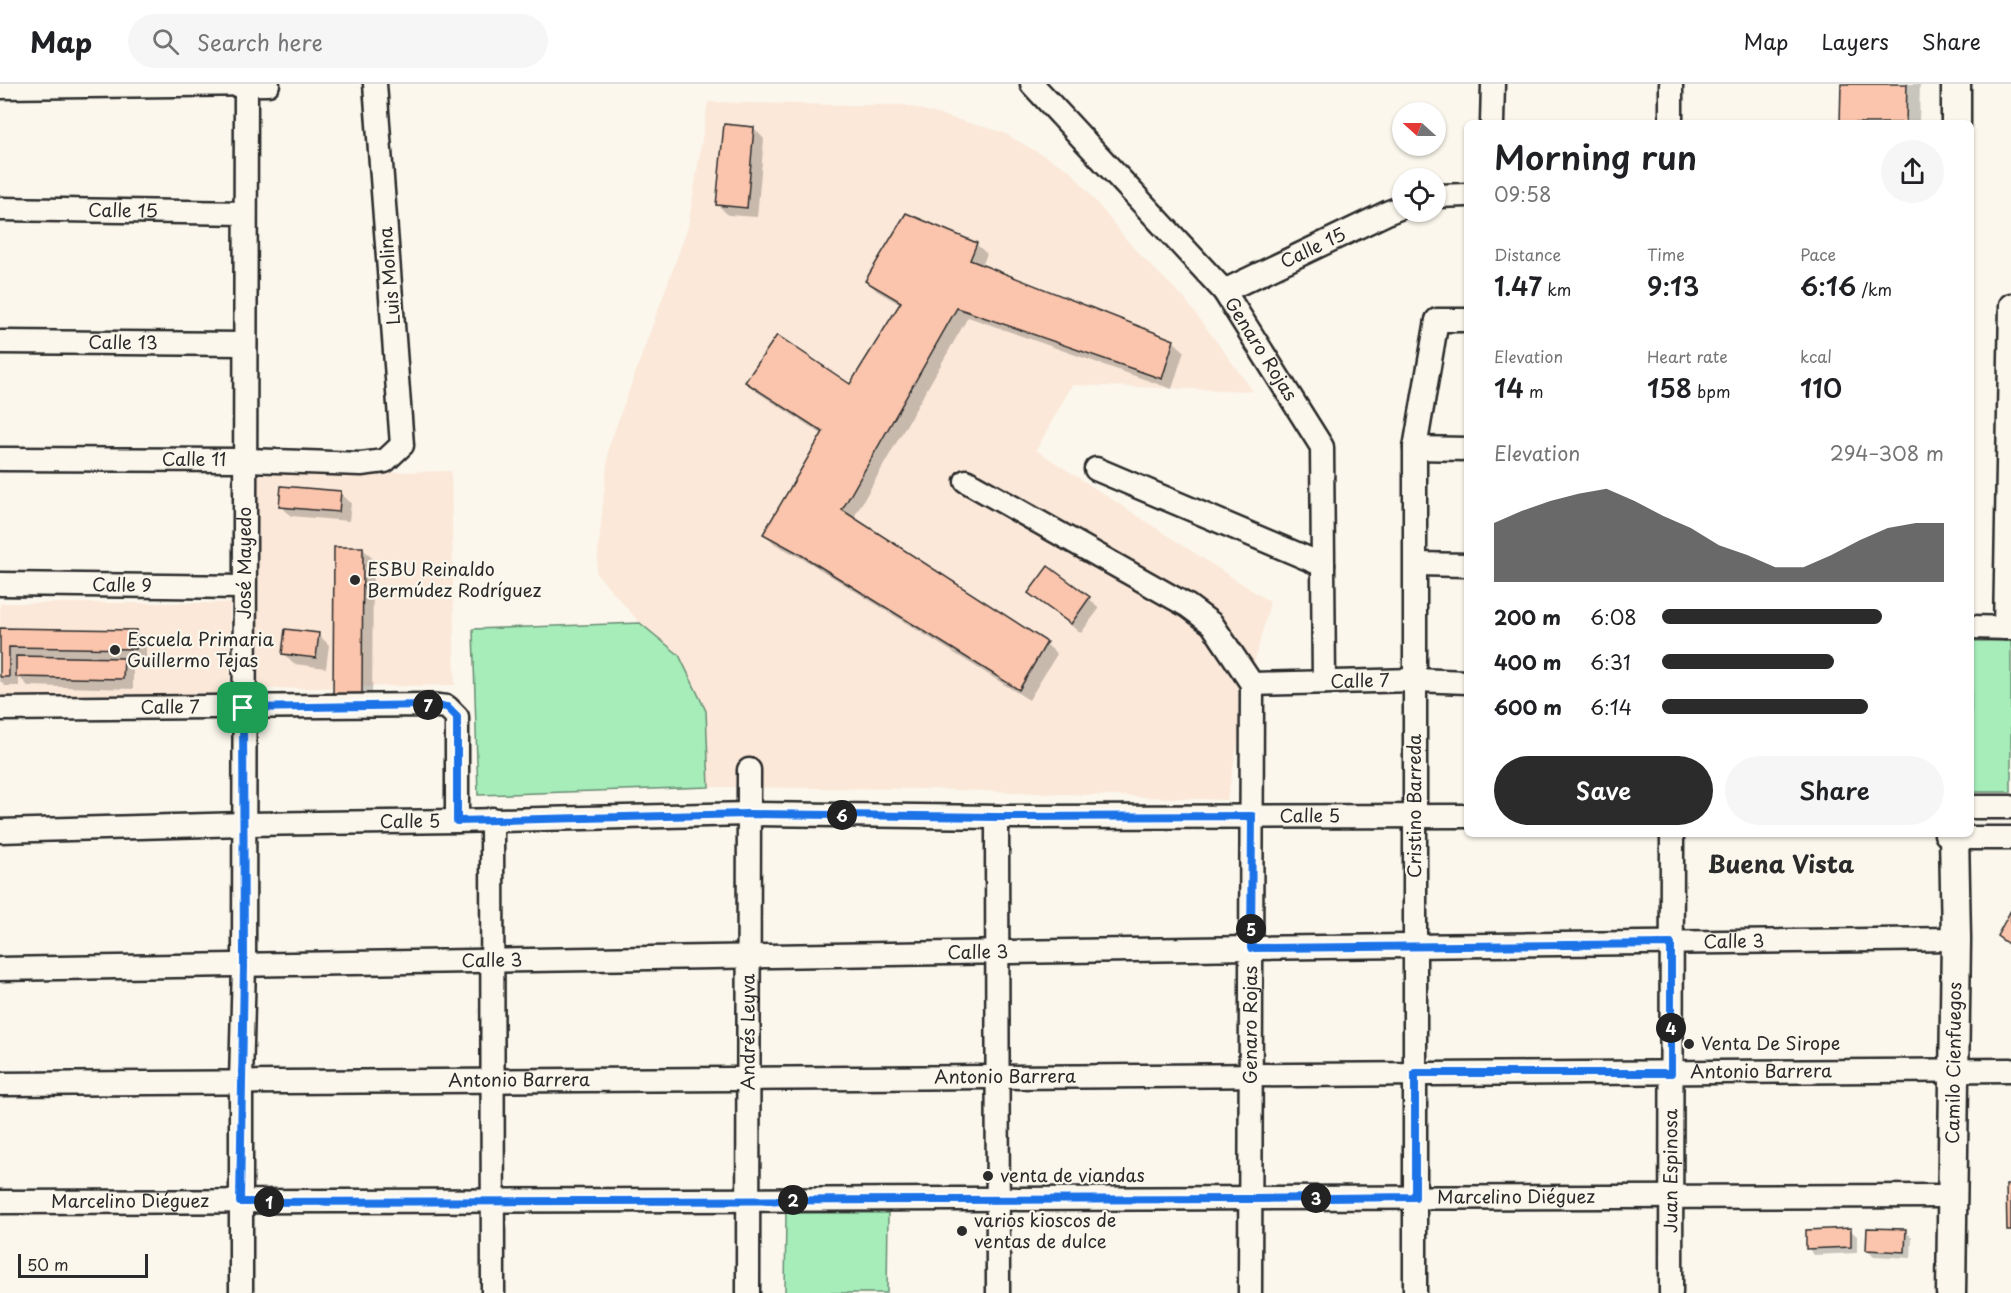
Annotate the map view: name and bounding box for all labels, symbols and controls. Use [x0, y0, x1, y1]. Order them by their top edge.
search box [128, 14, 548, 68]
text: Map [30, 20, 92, 63]
icon: search [149, 25, 182, 58]
text: Search here [197, 25, 323, 58]
text: Map [1744, 25, 1788, 57]
text: Layers [1821, 25, 1889, 57]
text: Share [1922, 25, 1981, 57]
north arrow [1392, 102, 1446, 156]
map controls [1392, 102, 1446, 222]
text: Morning run [1494, 131, 1697, 181]
button: share [1881, 140, 1944, 203]
button: locate [1392, 168, 1446, 222]
text: 09:58 [1494, 179, 1551, 209]
street label: Calle 15 [88, 195, 158, 224]
street label: Calle 15 [1275, 220, 1350, 274]
street label: Luis Molina [371, 225, 406, 326]
text: Distance [1494, 242, 1561, 266]
text: Time [1647, 242, 1685, 266]
text: Pace [1800, 242, 1836, 266]
text: 1.47 [1494, 266, 1542, 305]
text: 9:13 [1647, 266, 1699, 305]
text: 6:16 [1800, 266, 1856, 305]
text: km [1542, 277, 1571, 301]
text: /km [1856, 277, 1892, 301]
street label: Genaro Rojas [1219, 291, 1305, 406]
street label: Calle 13 [88, 328, 158, 355]
text: Elevation [1494, 344, 1563, 368]
text: Heart rate [1647, 344, 1728, 368]
text: kcal [1800, 344, 1832, 368]
text: 14 [1494, 368, 1524, 407]
text: 158 [1647, 368, 1692, 407]
text: 110 [1800, 368, 1842, 407]
text: m [1524, 379, 1544, 403]
text: bpm [1692, 379, 1731, 403]
text: Elevation [1494, 438, 1580, 468]
text: 294–308 m [1830, 438, 1944, 468]
street label: Calle 11 [162, 445, 226, 472]
street label: José Mayedo [230, 507, 257, 619]
place label: ESBU Reinaldo Bermúdez Rodríguez [367, 555, 542, 603]
street label: Calle 9 [92, 570, 152, 598]
marker: ESBU Reinaldo Bermúdez Rodríguez [348, 573, 362, 587]
text: 200 m [1494, 602, 1561, 632]
text: 6:08 [1590, 602, 1637, 632]
place label: Escuela Primaria Guillermo Tejas [127, 625, 274, 673]
marker: Escuela Primaria Guillermo Tejas [108, 643, 122, 657]
text: 400 m [1494, 647, 1562, 677]
text: 6:31 [1590, 647, 1631, 677]
street label: Calle 7 [1330, 666, 1390, 694]
pin [217, 682, 268, 733]
pin: 7 [413, 690, 443, 720]
icon: arrive [226, 691, 259, 724]
street label: Calle 7 [140, 692, 200, 720]
text: 600 m [1494, 692, 1562, 722]
text: 6:14 [1590, 692, 1632, 722]
text: 7 [423, 693, 433, 717]
street label: Cristino Barreda [1400, 734, 1427, 878]
button: Save [1494, 756, 1713, 825]
button: Share [1725, 756, 1944, 825]
pin: 6 [827, 800, 857, 830]
street label: Calle 5 [1279, 801, 1340, 828]
text: 6 [836, 803, 848, 827]
street label: Calle 5 [379, 806, 440, 834]
district label: Buena Vista [1708, 845, 1855, 881]
pin: 5 [1236, 914, 1266, 944]
text: 5 [1246, 917, 1256, 941]
street label: Calle 3 [1703, 926, 1764, 954]
street label: Calle 3 [947, 937, 1008, 965]
street label: Calle 3 [461, 945, 523, 973]
street label: Genaro Rojas [1236, 966, 1263, 1084]
street label: Andrés Leyva [733, 974, 761, 1090]
street label: Camilo Cienfuegos [1938, 982, 1967, 1144]
pin: 4 [1656, 1013, 1686, 1043]
text: 4 [1666, 1016, 1676, 1040]
place label: Venta De Sirope [1701, 1029, 1840, 1056]
marker: Venta De Sirope [1682, 1037, 1696, 1051]
street label: Antonio Barrera [1690, 1056, 1832, 1084]
street label: Antonio Barrera [934, 1062, 1076, 1089]
street label: Antonio Barrera [448, 1065, 590, 1093]
street label: Juan Espinosa [1656, 1108, 1683, 1233]
place label: venta de viandas [1000, 1161, 1145, 1188]
marker: venta de viandas [981, 1169, 995, 1183]
street label: Marcelino Diéguez [1437, 1182, 1595, 1210]
pin: 3 [1301, 1183, 1331, 1213]
pin: 2 [778, 1185, 808, 1215]
street label: Marcelino Diéguez [51, 1186, 209, 1214]
text: 3 [1311, 1186, 1321, 1210]
pin: 1 [254, 1187, 284, 1217]
text: 2 [787, 1188, 799, 1212]
text: 1 [265, 1190, 273, 1214]
place label: varios kioscos de ventas de dulce [974, 1206, 1116, 1254]
marker: varios kioscos de ventas de dulce [955, 1224, 969, 1238]
scale bar [18, 1251, 148, 1278]
text: 50 m [27, 1252, 68, 1276]

